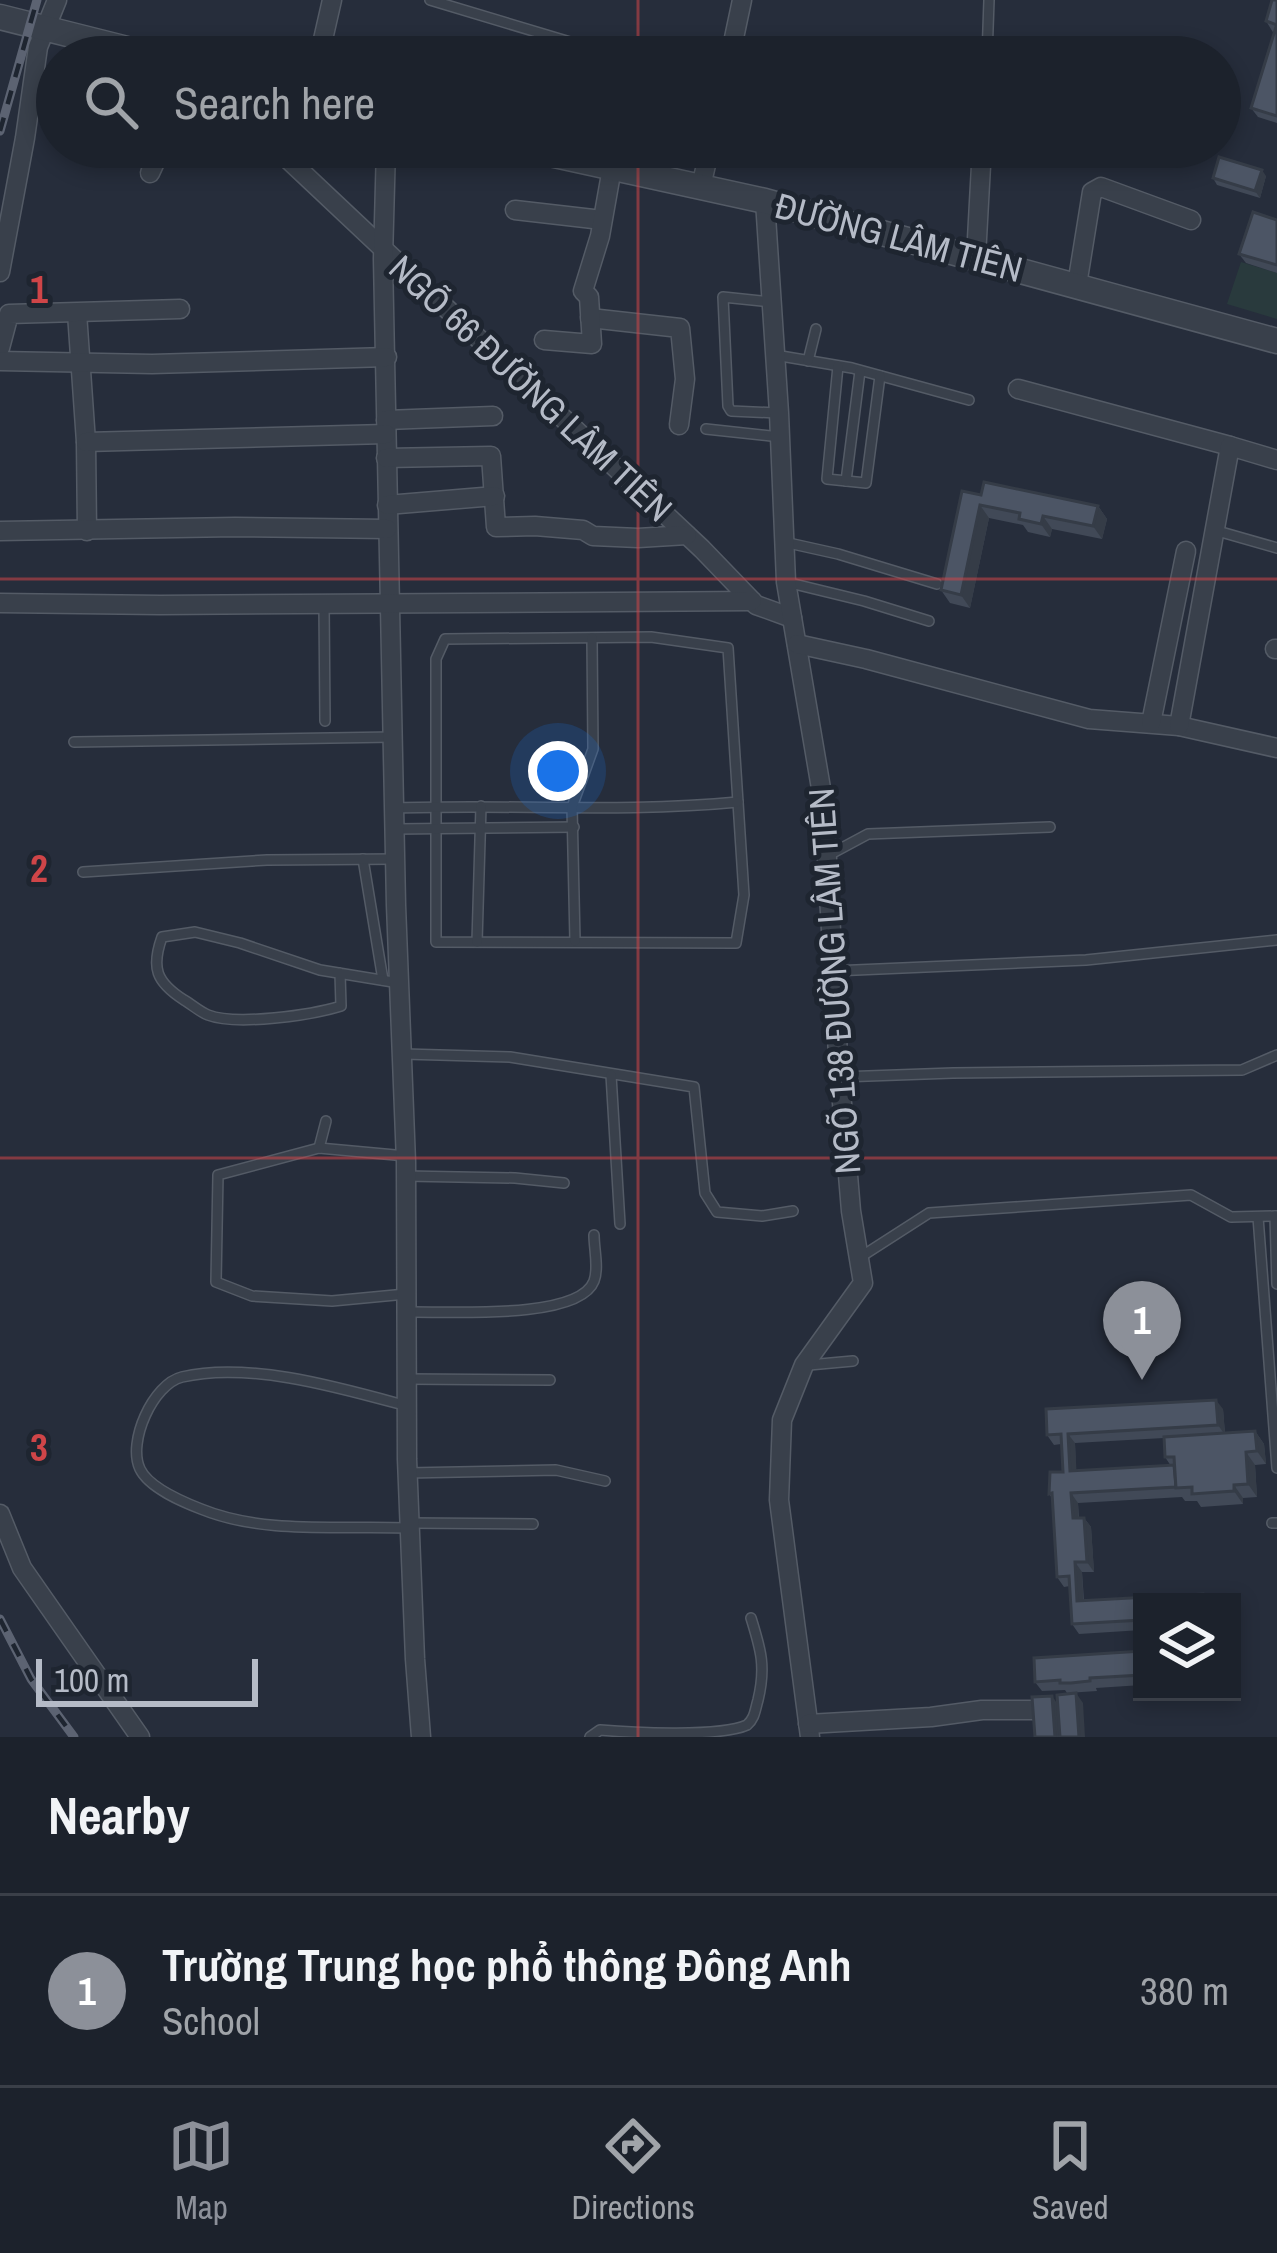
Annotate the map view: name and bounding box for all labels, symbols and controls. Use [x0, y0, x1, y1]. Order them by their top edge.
search box [36, 36, 1241, 168]
icon: search [78, 69, 144, 135]
text: Search here [174, 72, 375, 133]
street label: ĐƯỜNG LÂM TIÊN [770, 181, 1028, 293]
street label: NGÕ 66 ĐƯỜNG LÂM TIÊN [379, 244, 683, 532]
text: 1 [30, 263, 48, 315]
your location [528, 741, 588, 801]
street label: NGÕ 138 ĐƯỜNG LÂM TIÊN [797, 786, 871, 1176]
text: 2 [30, 842, 48, 894]
pin: 1 [1103, 1281, 1181, 1380]
text: 3 [30, 1421, 48, 1473]
map controls [1133, 1593, 1241, 1701]
button: layers [1133, 1593, 1241, 1701]
scale bar [36, 1653, 258, 1706]
text: 100 m [54, 1658, 129, 1702]
text: Nearby [48, 1781, 190, 1850]
text: Trường Trung học phổ thông Đông Anh [162, 1934, 852, 1995]
text: 1 [78, 1965, 96, 2017]
text: 380 m [1140, 1965, 1229, 2017]
text: School [162, 1995, 260, 2047]
tab: Map [168, 2113, 234, 2229]
tab: Directions [571, 2113, 695, 2229]
tab: Saved [1032, 2113, 1108, 2229]

